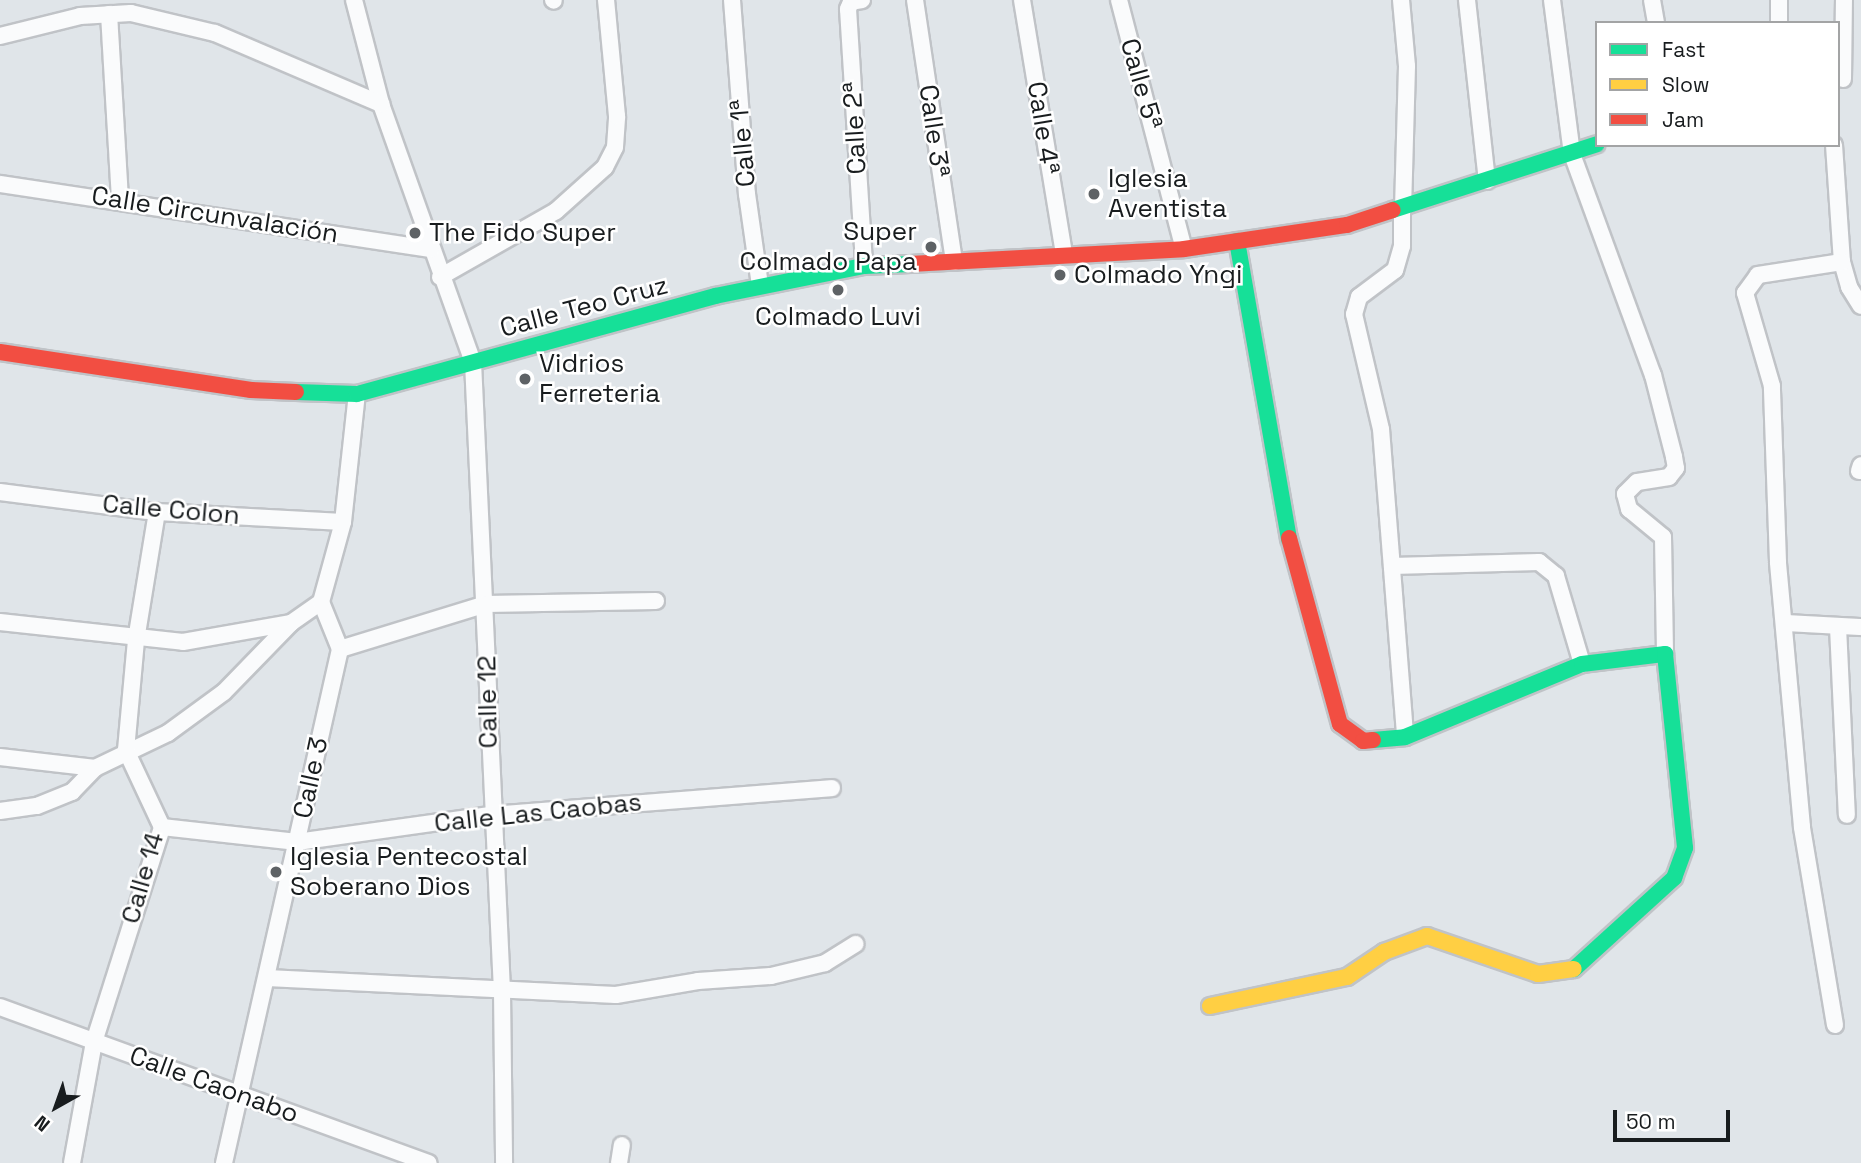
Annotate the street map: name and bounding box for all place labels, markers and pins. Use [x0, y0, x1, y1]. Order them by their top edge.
place label: Iglesia Aventista [1108, 163, 1227, 224]
marker: Iglesia Aventista [1086, 186, 1102, 202]
place label: Super Colmado Papa [739, 216, 917, 278]
place label: The Fido Super [429, 217, 616, 249]
marker: The Fido Super [407, 225, 423, 241]
marker: Super Colmado Papa [923, 239, 939, 255]
place label: Colmado Yngi [1074, 259, 1243, 291]
marker: Colmado Yngi [1052, 267, 1068, 283]
marker: Colmado Luvi [830, 282, 846, 298]
place label: Colmado Luvi [755, 301, 921, 333]
place label: Vidrios Ferreteria [539, 348, 660, 410]
marker: Vidrios Ferreteria [517, 371, 533, 387]
place label: Iglesia Pentecostal Soberano Dios [290, 841, 528, 903]
marker: Iglesia Pentecostal Soberano Dios [268, 864, 284, 880]

